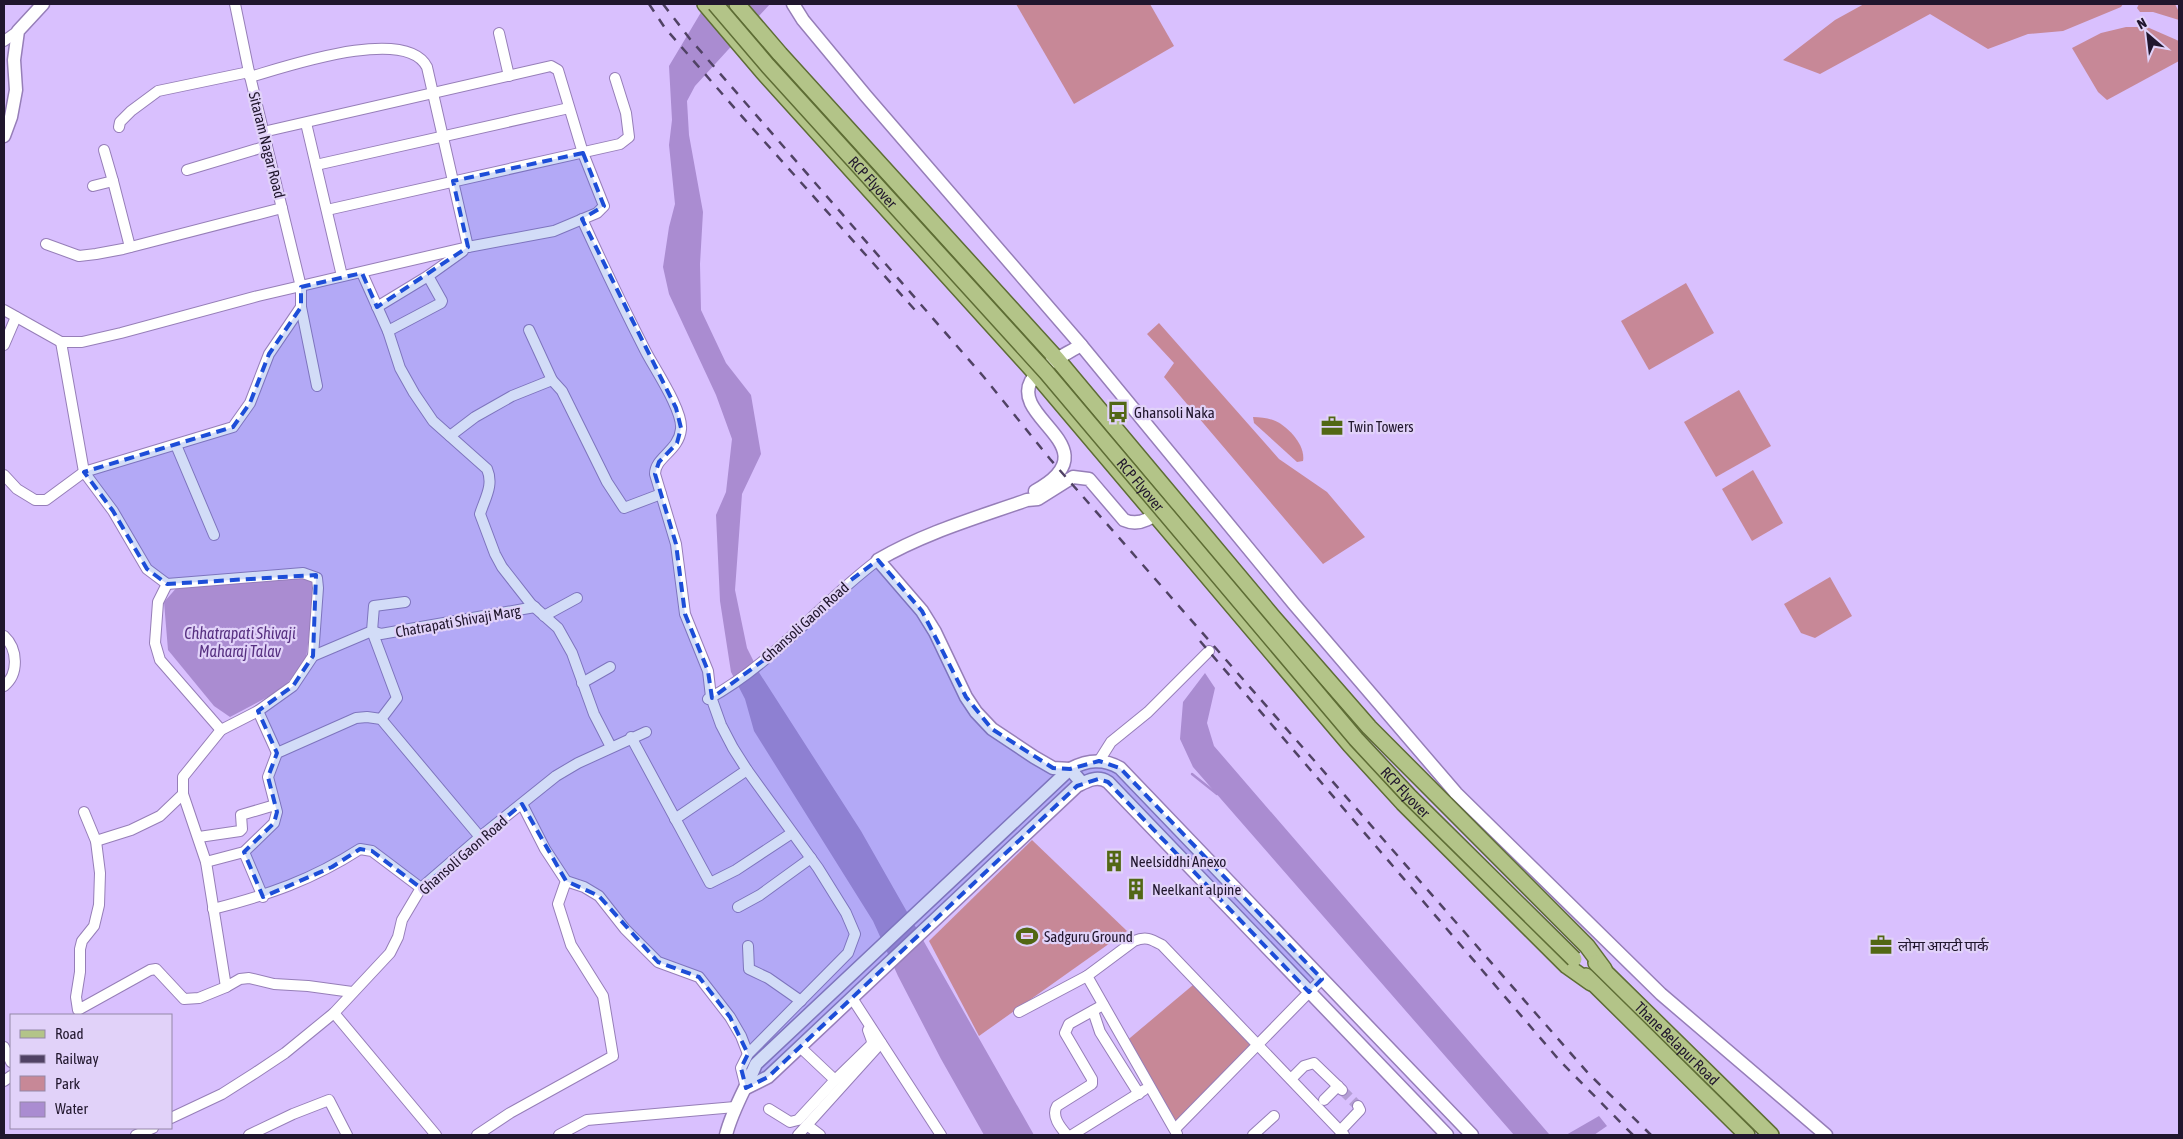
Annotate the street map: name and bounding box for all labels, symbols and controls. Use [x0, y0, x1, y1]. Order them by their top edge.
north arrow [2123, 10, 2173, 60]
text: N [2134, 15, 2149, 33]
street label: Sitaram Nagar Road [246, 90, 288, 200]
street label: RCP Flyover [846, 153, 901, 211]
bus stop icon: Ghansoli Naka [1105, 399, 1131, 425]
place label: Ghansoli Naka [1134, 404, 1215, 421]
office icon: Twin Towers [1319, 413, 1345, 439]
place label: Twin Towers [1348, 418, 1414, 435]
street label: RCP Flyover [1114, 455, 1168, 515]
street label: Ghansoli Gaon Road [758, 578, 852, 666]
street label: Chatrapati Shivaji Marg [394, 602, 522, 640]
water label: Chhatrapati Shivaji Maharaj Talav [184, 624, 296, 661]
street label: RCP Flyover [1378, 763, 1434, 821]
street label: Ghansoli Gaon Road [415, 812, 511, 898]
building icon: Neelsiddhi Anexo [1101, 848, 1127, 874]
place label: Neelsiddhi Anexo [1130, 853, 1226, 870]
building icon: Neelkant alpine [1123, 876, 1149, 902]
place label: Neelkant alpine [1152, 881, 1241, 898]
sports icon: Sadguru Ground [1014, 923, 1040, 949]
place label: Sadguru Ground [1044, 928, 1133, 945]
office icon: लोमा आयटी पार्क [1868, 932, 1894, 958]
place label: लोमा आयटी पार्क [1898, 937, 1989, 954]
street label: Thane Belapur Road [1632, 998, 1723, 1088]
legend [10, 1014, 172, 1129]
text: Road [55, 1025, 84, 1042]
text: Railway [55, 1050, 99, 1067]
text: Park [55, 1075, 80, 1092]
text: Water [55, 1100, 88, 1117]

